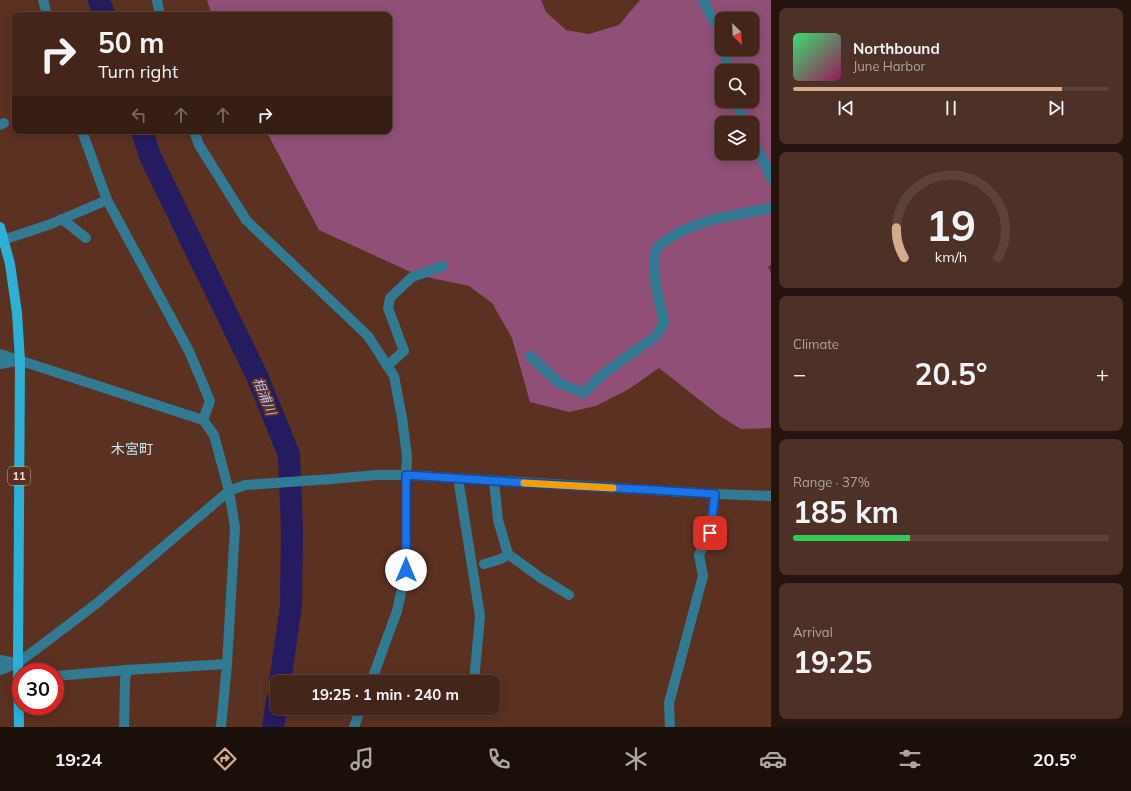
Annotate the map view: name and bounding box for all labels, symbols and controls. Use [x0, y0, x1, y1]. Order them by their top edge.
north arrow [715, 12, 759, 56]
map controls [715, 12, 759, 160]
text: 50 m [98, 25, 164, 60]
icon: right [32, 28, 84, 80]
text: Northbound [853, 39, 940, 58]
text: June Harbor [853, 58, 925, 74]
text: Turn right [98, 60, 178, 83]
button: search [715, 64, 759, 108]
icon: previous [835, 97, 857, 119]
icon: pause [940, 97, 962, 119]
icon: next [1045, 97, 1067, 119]
icon: left [128, 104, 150, 126]
icon: ahead [170, 104, 192, 126]
icon: ahead [212, 104, 234, 126]
icon: right [254, 104, 276, 126]
button: layers [715, 116, 759, 160]
text: 19 [926, 198, 976, 250]
text: km/h [935, 247, 967, 265]
text: Climate [793, 336, 839, 352]
text: 20.5° [915, 355, 987, 393]
text: − [793, 360, 806, 388]
text: + [1096, 360, 1109, 388]
water label: 相浦川 [250, 375, 280, 419]
district label: 木宮町 [111, 440, 153, 458]
road number: 11 [8, 467, 30, 485]
text: Range · 37% [793, 474, 870, 490]
text: 185 km [793, 493, 899, 531]
pin [693, 516, 727, 550]
icon: arrive [699, 522, 721, 544]
position arrow [385, 549, 427, 591]
text: Arrival [793, 624, 833, 640]
text: 19:25 [793, 643, 872, 681]
speed limit sign: 30 [12, 663, 64, 715]
text: 19:25 · 1 min · 240 m [311, 685, 459, 704]
icon: directions [211, 745, 239, 773]
icon: music [348, 745, 376, 773]
icon: phone [485, 745, 513, 773]
icon: climate [622, 745, 650, 773]
icon: car [759, 745, 787, 773]
icon: filters [896, 745, 924, 773]
text: 19:24 [54, 748, 102, 771]
text: 20.5° [1033, 748, 1077, 771]

